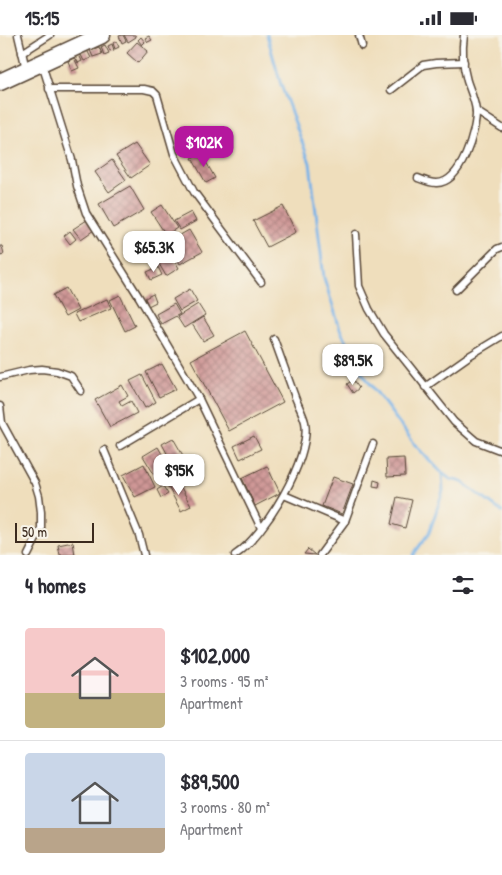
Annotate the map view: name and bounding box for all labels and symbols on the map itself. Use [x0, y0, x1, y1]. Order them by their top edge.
pin: $102K [169, 125, 239, 168]
pin: $65.3K [113, 231, 195, 273]
pin: $89.5K [312, 343, 394, 386]
pin: $95K [149, 453, 209, 496]
scale bar [15, 520, 94, 543]

